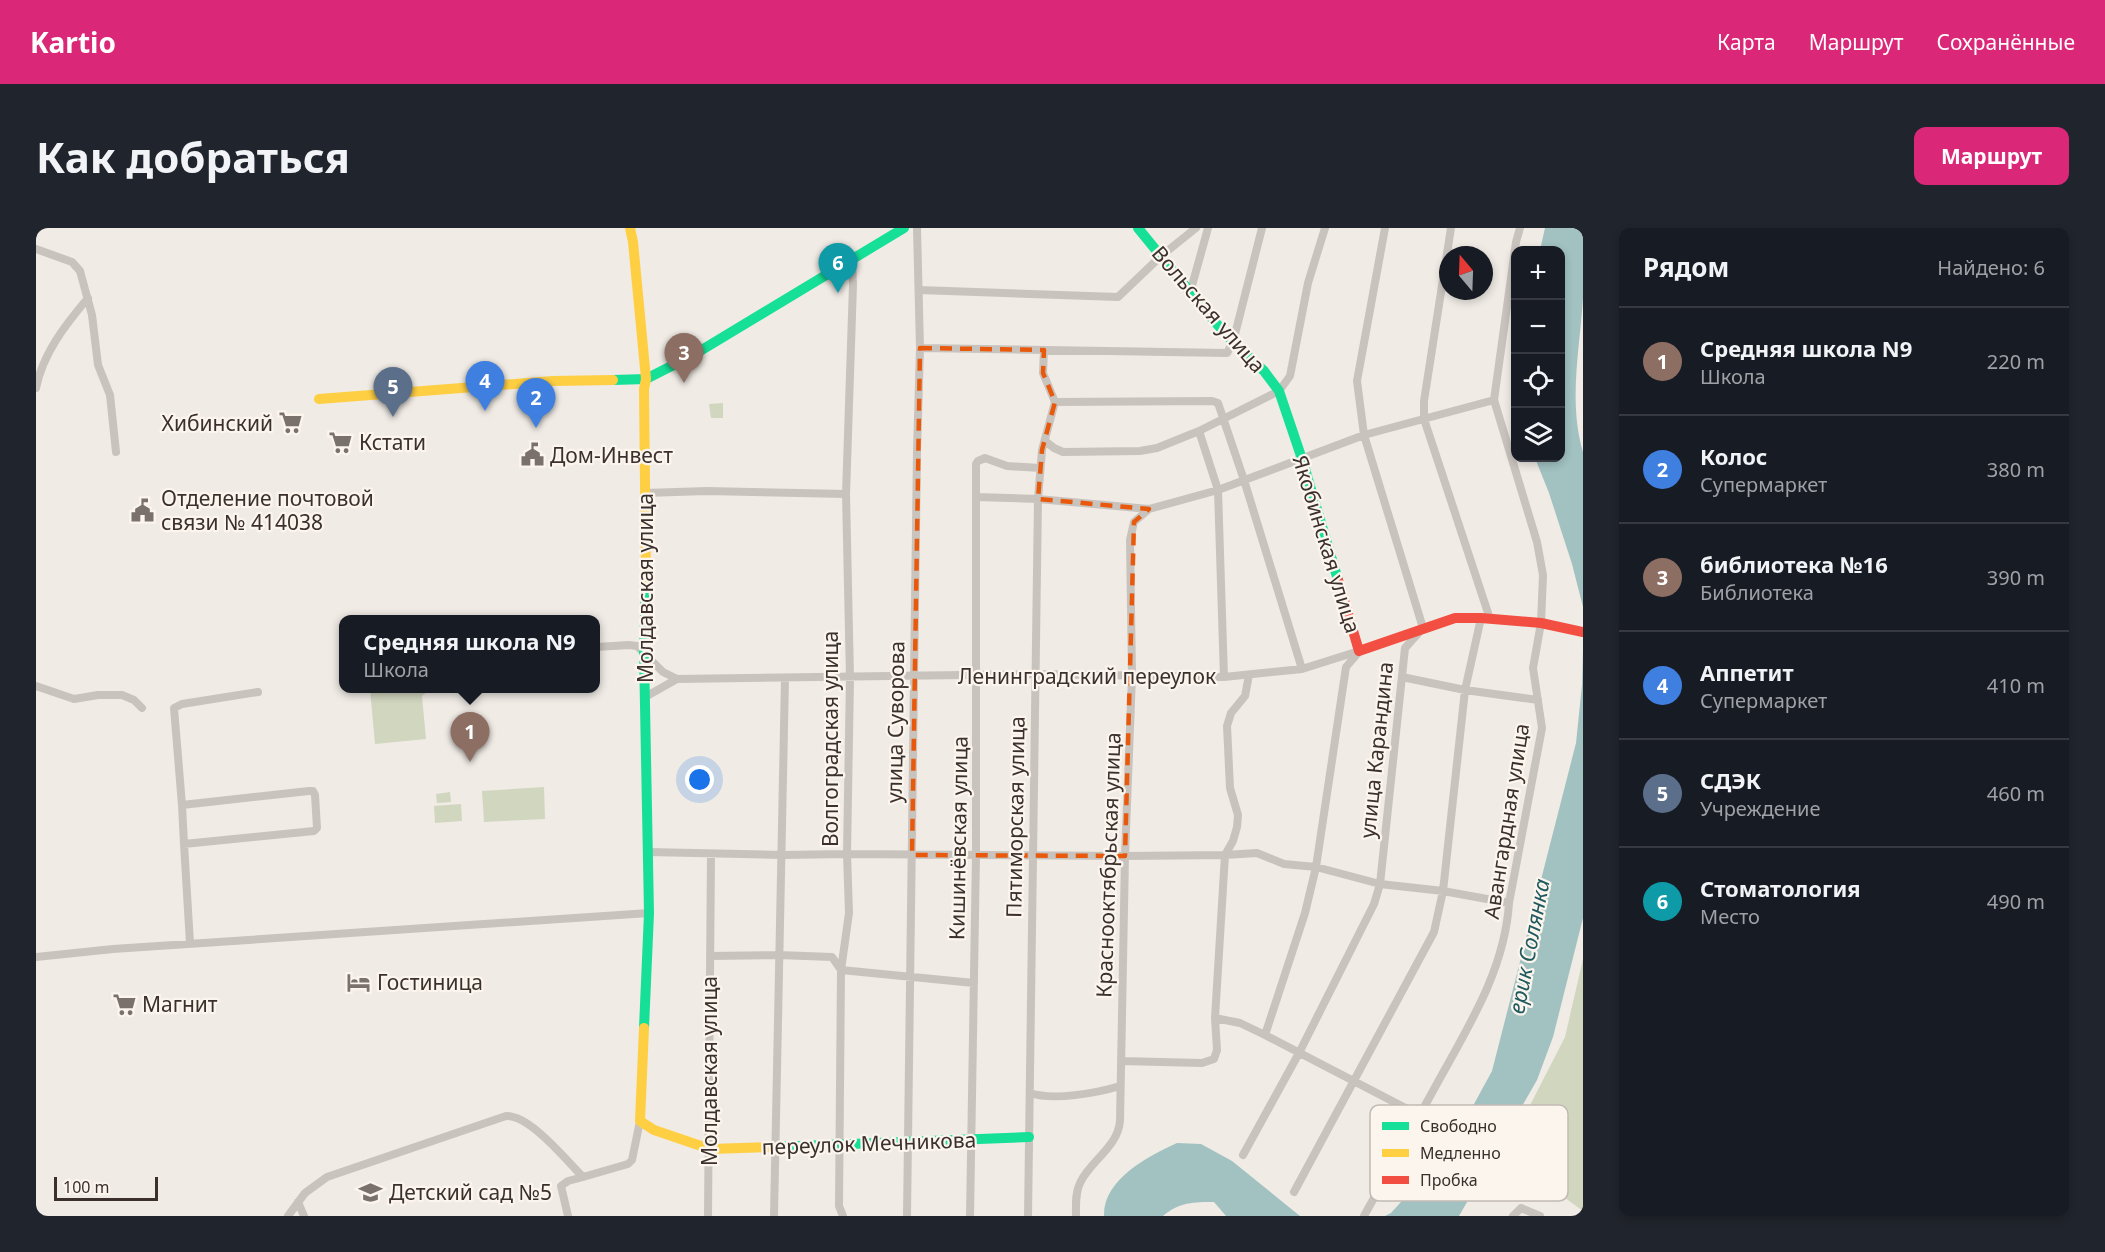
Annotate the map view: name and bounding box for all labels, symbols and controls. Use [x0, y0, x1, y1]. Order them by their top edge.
text: Kartio [30, 23, 116, 61]
text: Карта [1717, 28, 1776, 56]
text: Маршрут [1809, 28, 1904, 56]
text: Сохранённые [1937, 28, 2075, 56]
button: Маршрут [1914, 127, 2069, 185]
text: Как добраться [36, 128, 350, 185]
street label: Вольская улица [1146, 240, 1272, 378]
pin: 6 [818, 244, 858, 293]
north arrow [1439, 246, 1493, 300]
map controls [1511, 246, 1565, 462]
button: + [1511, 246, 1565, 300]
text: Рядом [1643, 249, 1729, 285]
text: Найдено: 6 [1937, 254, 2045, 281]
button: − [1511, 300, 1565, 354]
text: Средняя школа N9 [1700, 333, 1912, 363]
pin: 3 [664, 334, 704, 383]
text: 1 [1657, 348, 1668, 375]
text: 220 m [1987, 348, 2045, 375]
button: locate [1511, 354, 1565, 408]
pin: 4 [466, 362, 504, 411]
text: Школа [1700, 363, 1766, 390]
pin: 5 [374, 368, 412, 417]
pin: 2 [516, 378, 556, 428]
button: layers [1511, 408, 1565, 462]
place label: Хибинский [162, 409, 273, 437]
supermarket icon: Хибинский [278, 410, 304, 436]
place label: Кстати [359, 428, 426, 456]
supermarket icon: Кстати [328, 429, 354, 455]
place label: Дом-Инвест [550, 441, 673, 469]
text: Колос [1700, 441, 1767, 471]
public building icon: Дом-Инвест [519, 442, 545, 468]
street label: Якобинская улица [1287, 451, 1367, 637]
text: 2 [1657, 456, 1668, 483]
text: 380 m [1987, 456, 2045, 483]
text: Супермаркет [1700, 471, 1827, 498]
place label: Отделение почтовой связи № 414038 [161, 484, 374, 536]
street label: Молдавская улица [631, 493, 659, 683]
public building icon: Отделение почтовой связи № 414038 [130, 497, 156, 523]
text: библиотека №16 [1700, 549, 1888, 579]
text: 3 [1657, 564, 1668, 591]
text: 390 m [1987, 564, 2045, 591]
text: Библиотека [1700, 579, 1814, 606]
popup [339, 615, 600, 693]
text: Средняя школа N9 [363, 626, 576, 656]
street label: Волгоградская улица [816, 631, 844, 847]
street label: улица Суворова [880, 641, 910, 803]
text: Школа [363, 656, 429, 683]
text: Аппетит [1700, 657, 1794, 687]
street label: улица Карандина [1353, 660, 1399, 840]
street label: Ленинградский переулок [958, 662, 1216, 690]
text: 4 [1657, 672, 1668, 699]
text: 410 m [1987, 672, 2045, 699]
text: Супермаркет [1700, 687, 1827, 714]
pin: 1 [450, 712, 490, 762]
street label: Пятиморская улица [999, 716, 1031, 918]
street label: Авангардная улица [1477, 721, 1535, 921]
street label: Краснооктябрьская улица [1089, 732, 1127, 998]
street label: Кишинёвская улица [942, 736, 974, 940]
your location [685, 765, 714, 794]
text: СДЭК [1700, 765, 1761, 795]
text: 5 [1657, 780, 1668, 807]
text: 460 m [1987, 780, 2045, 807]
text: Учреждение [1700, 795, 1821, 822]
text: Стоматология [1700, 873, 1861, 903]
water label: ерик Солянка [1500, 876, 1556, 1016]
text: 6 [1657, 888, 1668, 915]
text: 490 m [1987, 888, 2045, 915]
text: Место [1700, 903, 1760, 930]
place label: Гостиница [377, 968, 483, 996]
hotel icon: Гостиница [346, 969, 372, 995]
street label: Молдавская улица [695, 976, 723, 1166]
place label: Магнит [142, 990, 218, 1018]
supermarket icon: Магнит [111, 991, 137, 1017]
legend [1370, 1105, 1568, 1201]
text: Свободно [1420, 1115, 1497, 1137]
street label: переулок Мечникова [761, 1125, 977, 1161]
text: Медленно [1420, 1142, 1501, 1164]
text: Пробка [1420, 1169, 1478, 1191]
scale bar [54, 1174, 158, 1202]
text: 100 m [63, 1176, 110, 1198]
place label: Детский сад №5 [389, 1178, 552, 1206]
school or university icon: Детский сад №5 [358, 1179, 384, 1205]

